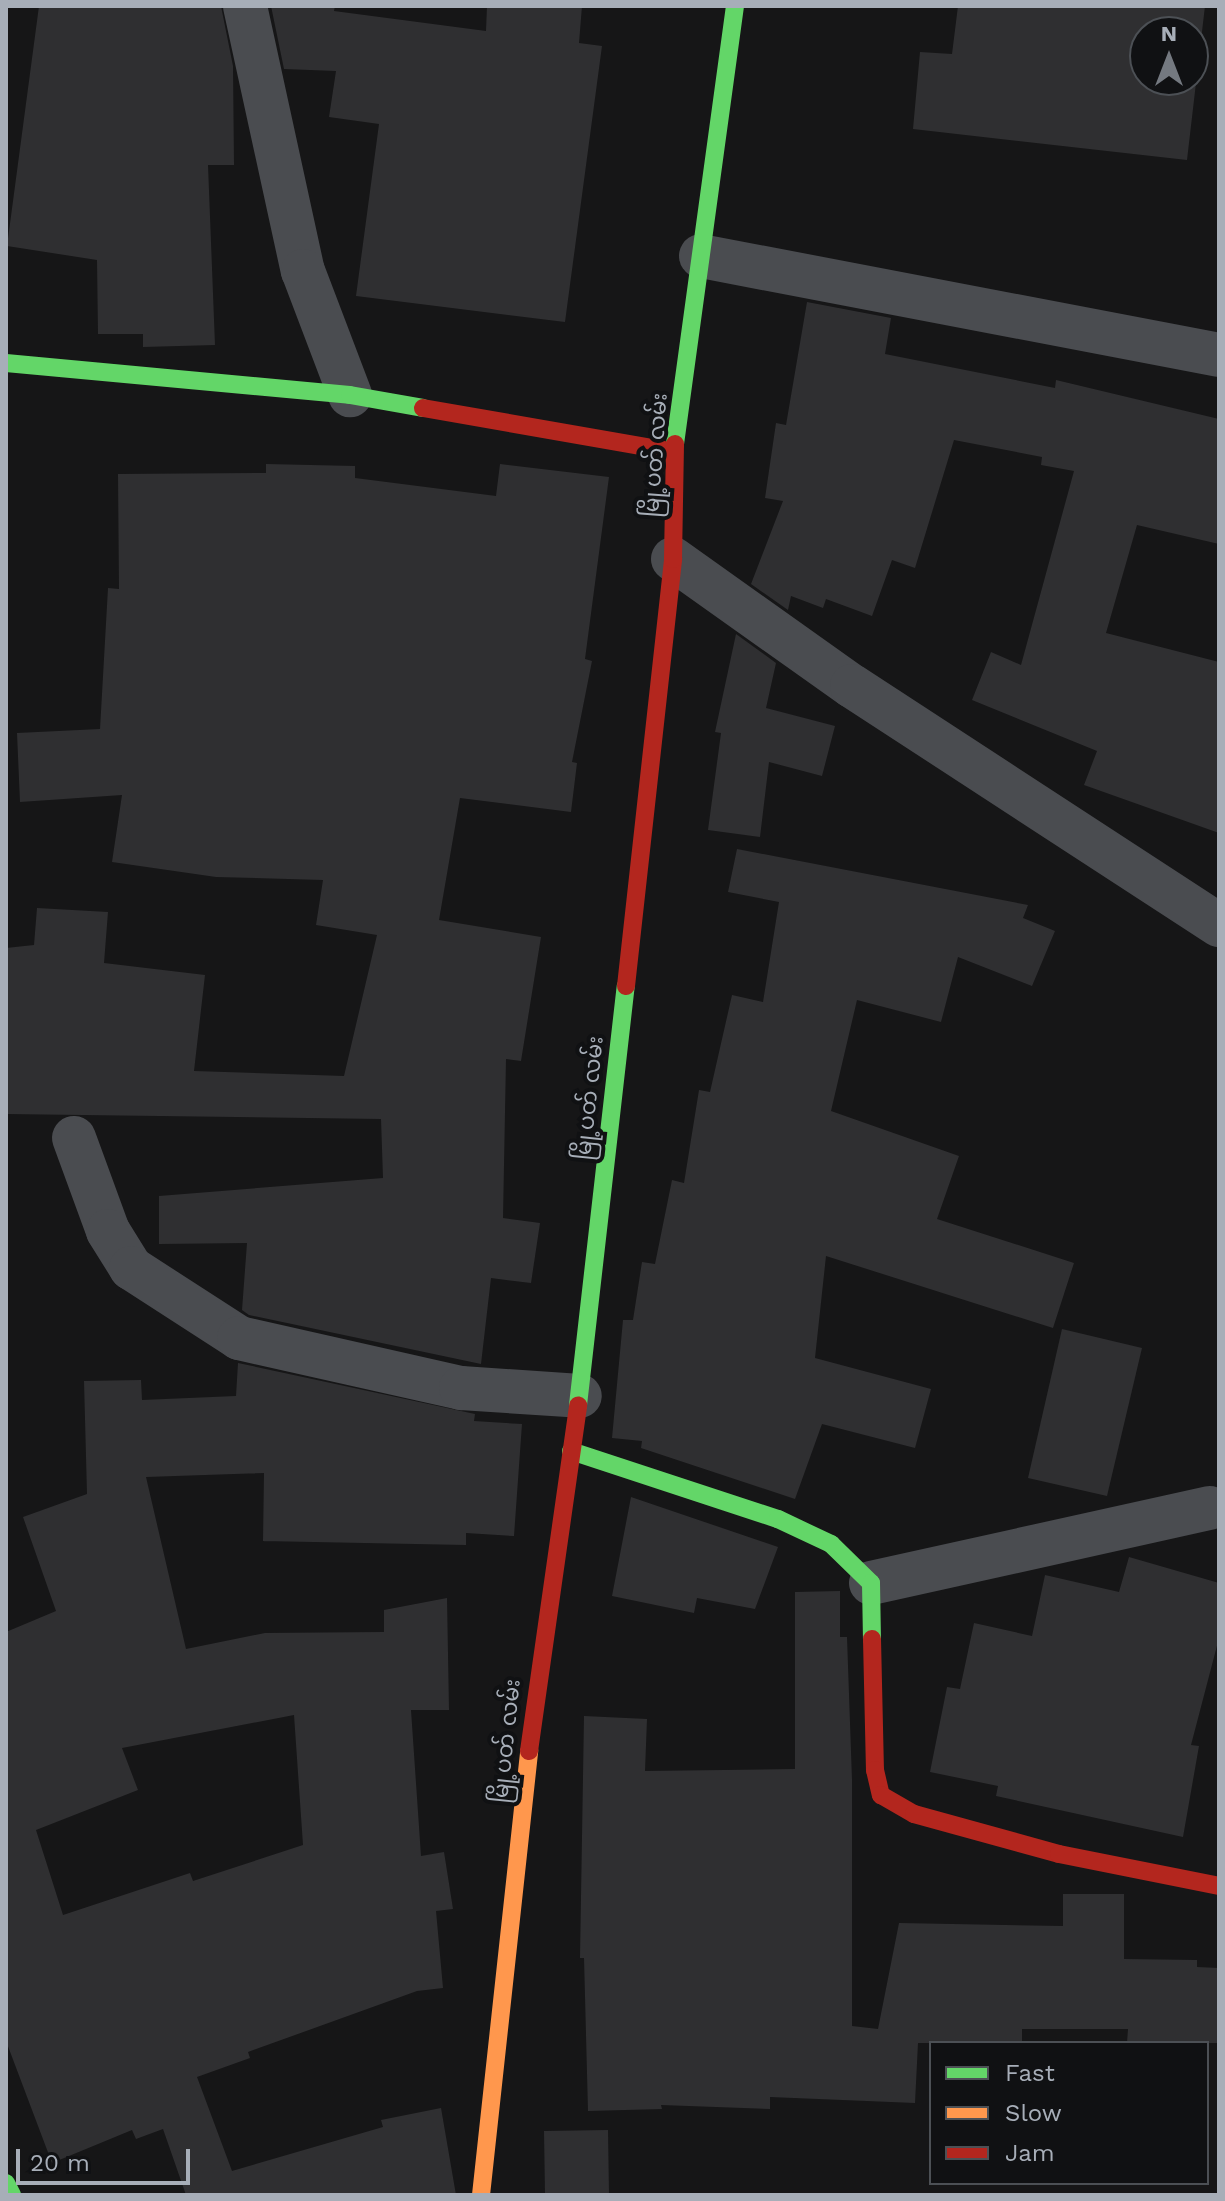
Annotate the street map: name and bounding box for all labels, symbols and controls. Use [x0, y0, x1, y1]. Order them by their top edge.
north arrow [1129, 16, 1209, 96]
text: N [1161, 21, 1177, 46]
street label: မြို့ပတ် လမ်း [637, 392, 673, 518]
street label: မြို့ပတ် လမ်း [569, 1035, 609, 1161]
street label: မြို့ပတ် လမ်း [486, 1678, 526, 1804]
legend [929, 2041, 1209, 2185]
text: Fast [1005, 2059, 1055, 2087]
text: Slow [1005, 2099, 1062, 2127]
scale bar [20, 2133, 194, 2183]
text: Jam [1005, 2139, 1055, 2167]
text: 20 m [30, 2149, 90, 2177]

